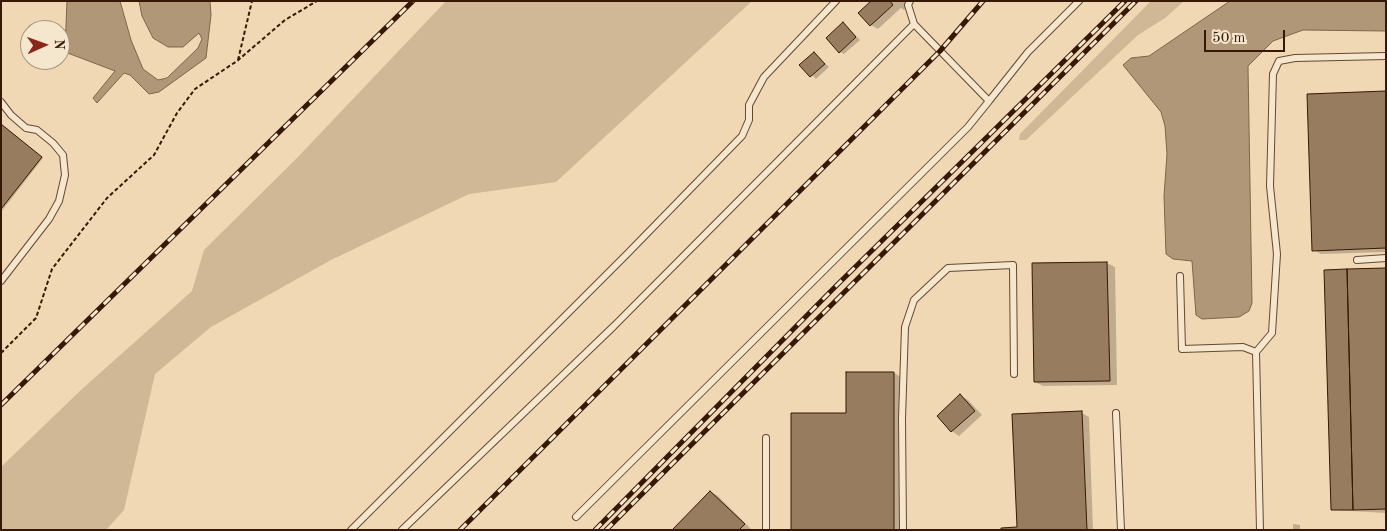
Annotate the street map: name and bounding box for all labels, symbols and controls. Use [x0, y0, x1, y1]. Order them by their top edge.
north arrow [20, 20, 70, 70]
scale bar [1207, 20, 1288, 52]
text: 50 m [1212, 31, 1246, 46]
text: N [52, 39, 66, 50]

